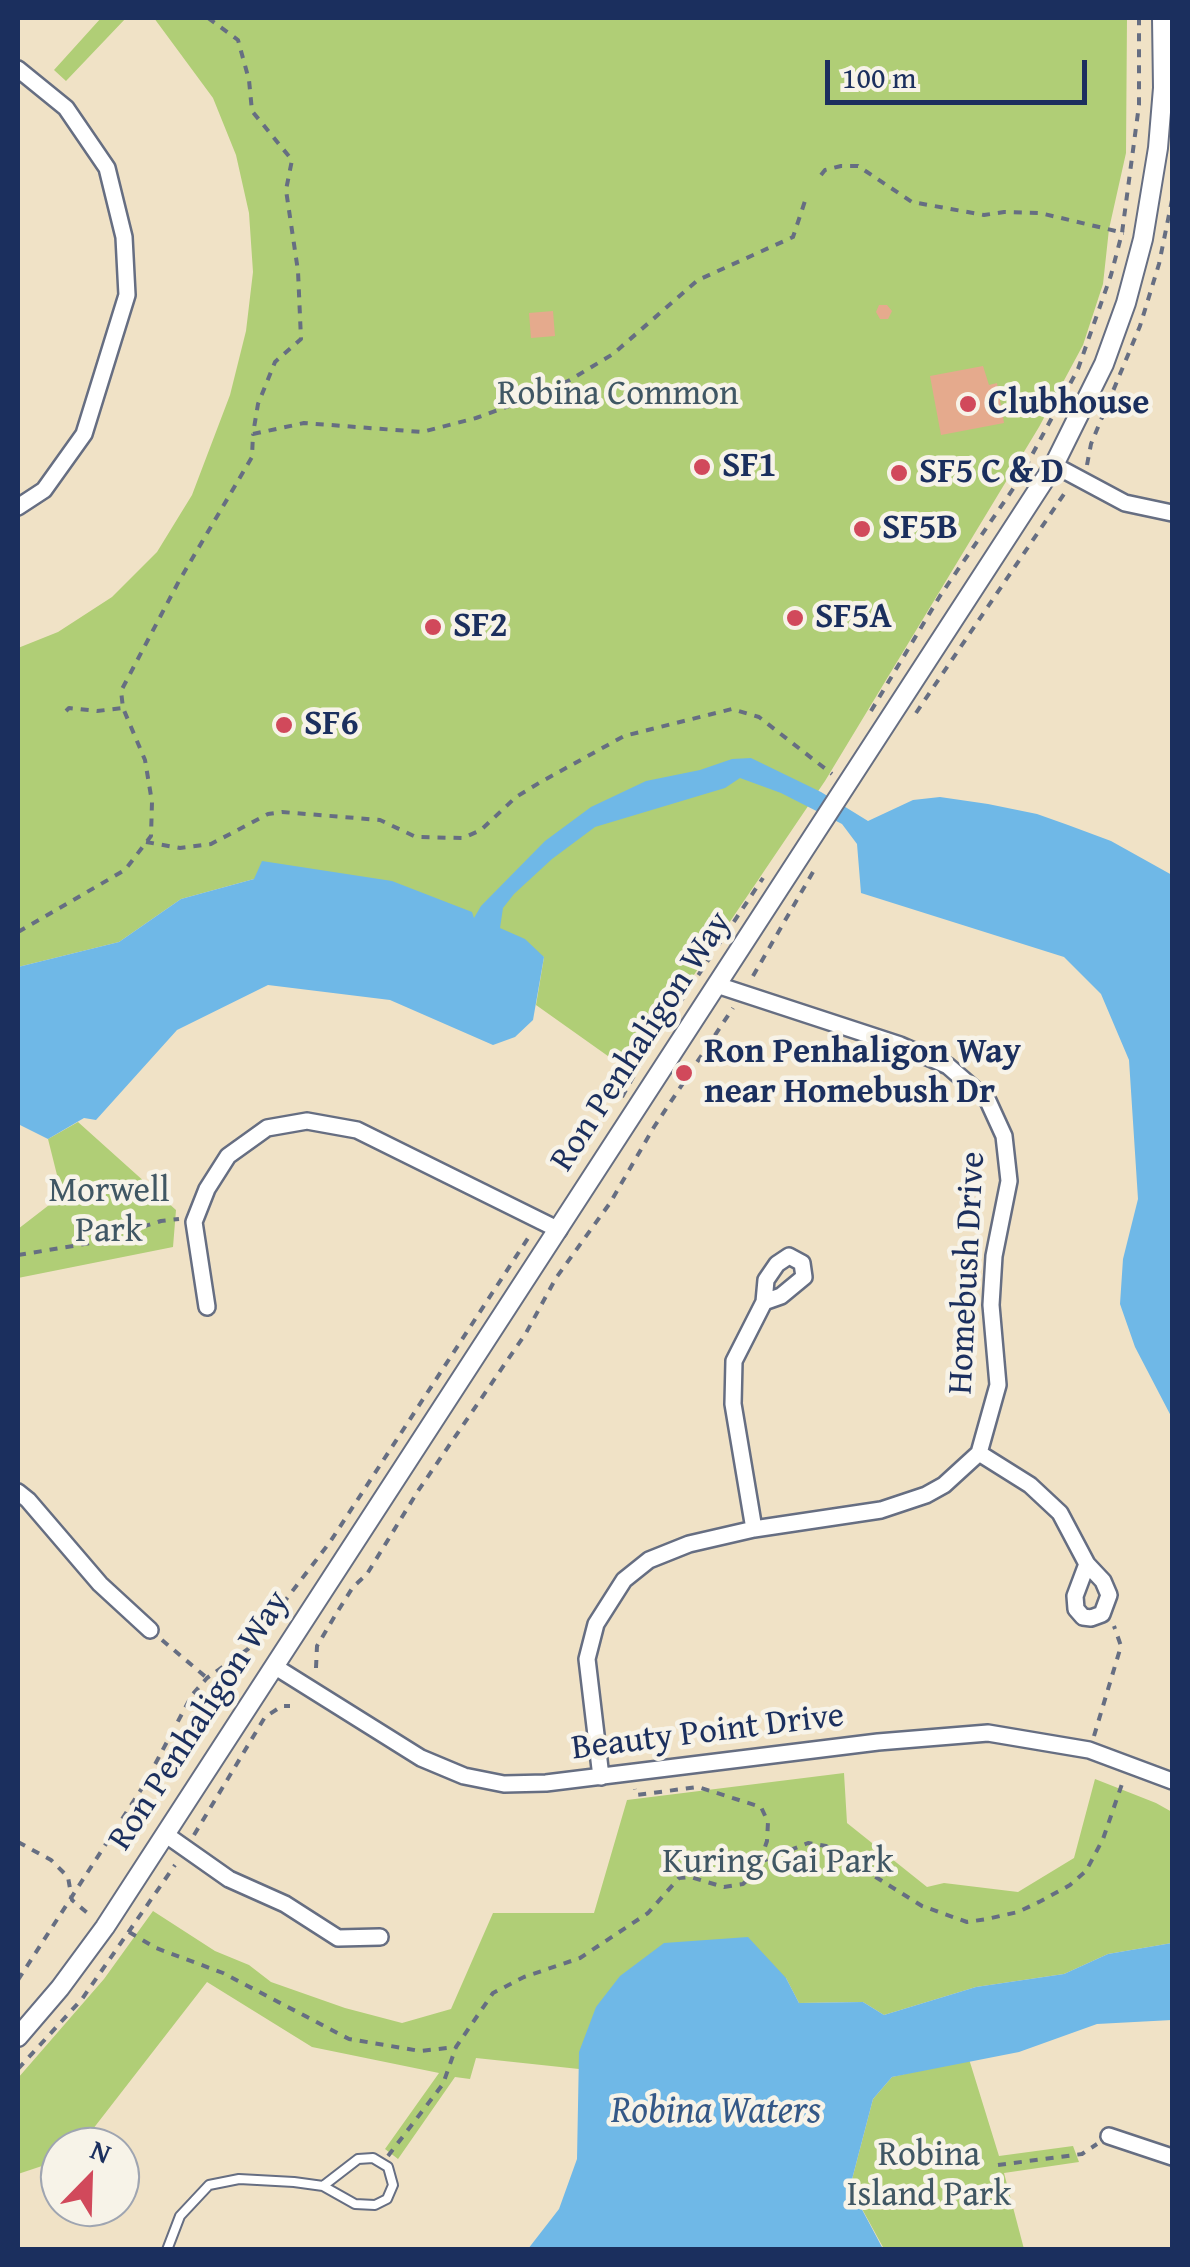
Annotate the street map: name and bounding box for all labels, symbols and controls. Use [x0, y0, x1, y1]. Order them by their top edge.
scale bar [830, 40, 1092, 102]
text: 100 m [842, 55, 916, 99]
park label: Robina Common [497, 374, 739, 416]
place label: Clubhouse [988, 383, 1149, 425]
marker: Clubhouse [957, 393, 979, 415]
place label: SF1 [722, 446, 777, 488]
place label: SF5 C & D [919, 452, 1064, 494]
marker: SF1 [691, 456, 713, 478]
marker: SF5 C & D [888, 462, 910, 484]
place label: SF5B [882, 508, 958, 550]
marker: SF5B [851, 518, 873, 540]
place label: SF5A [815, 597, 892, 639]
place label: SF2 [453, 606, 508, 648]
marker: SF5A [784, 607, 806, 629]
marker: SF2 [422, 616, 444, 638]
place label: SF6 [304, 704, 359, 746]
marker: SF6 [273, 714, 295, 736]
street label: Ron Penhaligon Way [542, 904, 742, 1180]
place label: Ron Penhaligon Way near Homebush Dr [704, 1032, 1021, 1114]
marker: Ron Penhaligon Way near Homebush Dr [673, 1062, 695, 1084]
street label: Homebush Drive [941, 1151, 995, 1395]
park label: Morwell Park [48, 1171, 170, 1253]
street label: Ron Penhaligon Way [100, 1583, 300, 1859]
street label: Beauty Point Drive [569, 1695, 847, 1771]
park label: Kuring Gai Park [663, 1842, 893, 1884]
water label: Robina Waters [611, 2089, 821, 2135]
north arrow [40, 2127, 140, 2227]
text: N [85, 2128, 118, 2173]
park label: Robina Island Park [847, 2135, 1011, 2217]

